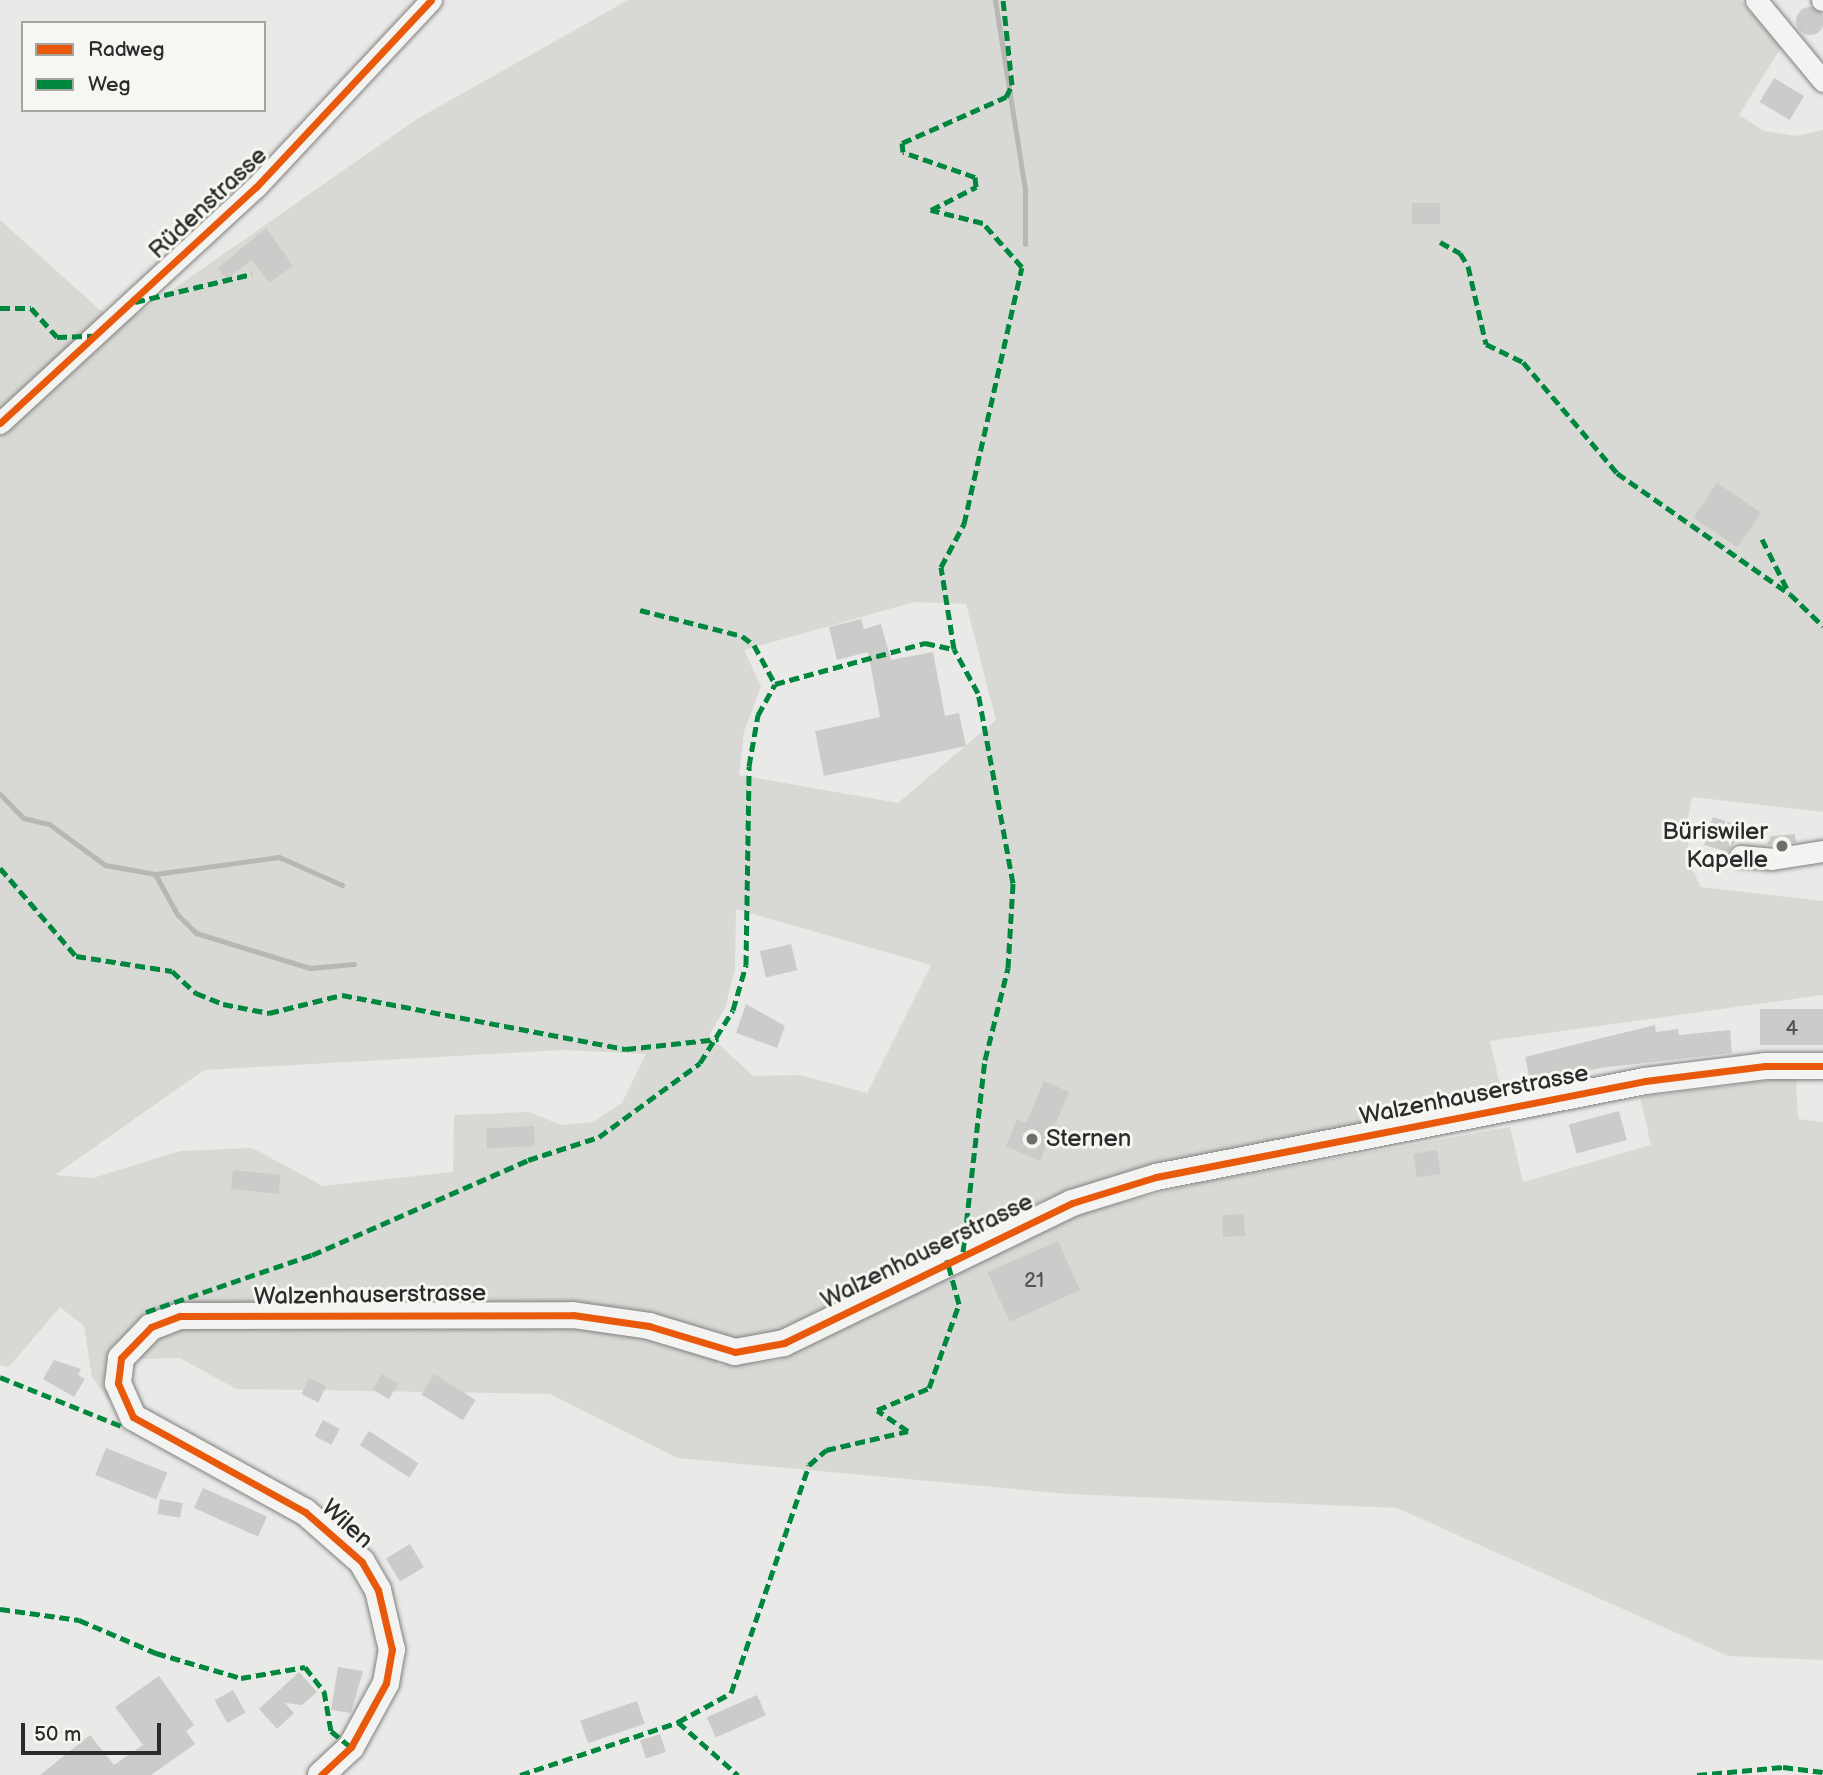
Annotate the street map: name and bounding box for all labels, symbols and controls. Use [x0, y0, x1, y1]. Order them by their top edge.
legend [21, 21, 266, 112]
text: Radweg [88, 37, 165, 62]
text: Weg [88, 72, 131, 97]
street label: Rüdenstrasse [143, 141, 273, 265]
place label: Büriswiler Kapelle [1662, 818, 1768, 874]
marker: Büriswiler Kapelle [1774, 838, 1790, 854]
house number: 4 [1786, 1016, 1798, 1042]
street label: Walzenhauserstrasse [1357, 1059, 1591, 1131]
place label: Sternen [1046, 1125, 1131, 1153]
marker: Sternen [1024, 1131, 1040, 1147]
street label: Walzenhauserstrasse [816, 1187, 1038, 1315]
house number: 21 [1024, 1268, 1044, 1294]
street label: Walzenhauserstrasse [254, 1279, 486, 1311]
street label: Wilen [315, 1493, 379, 1555]
scale bar [24, 1708, 164, 1752]
text: 50 m [34, 1722, 81, 1747]

